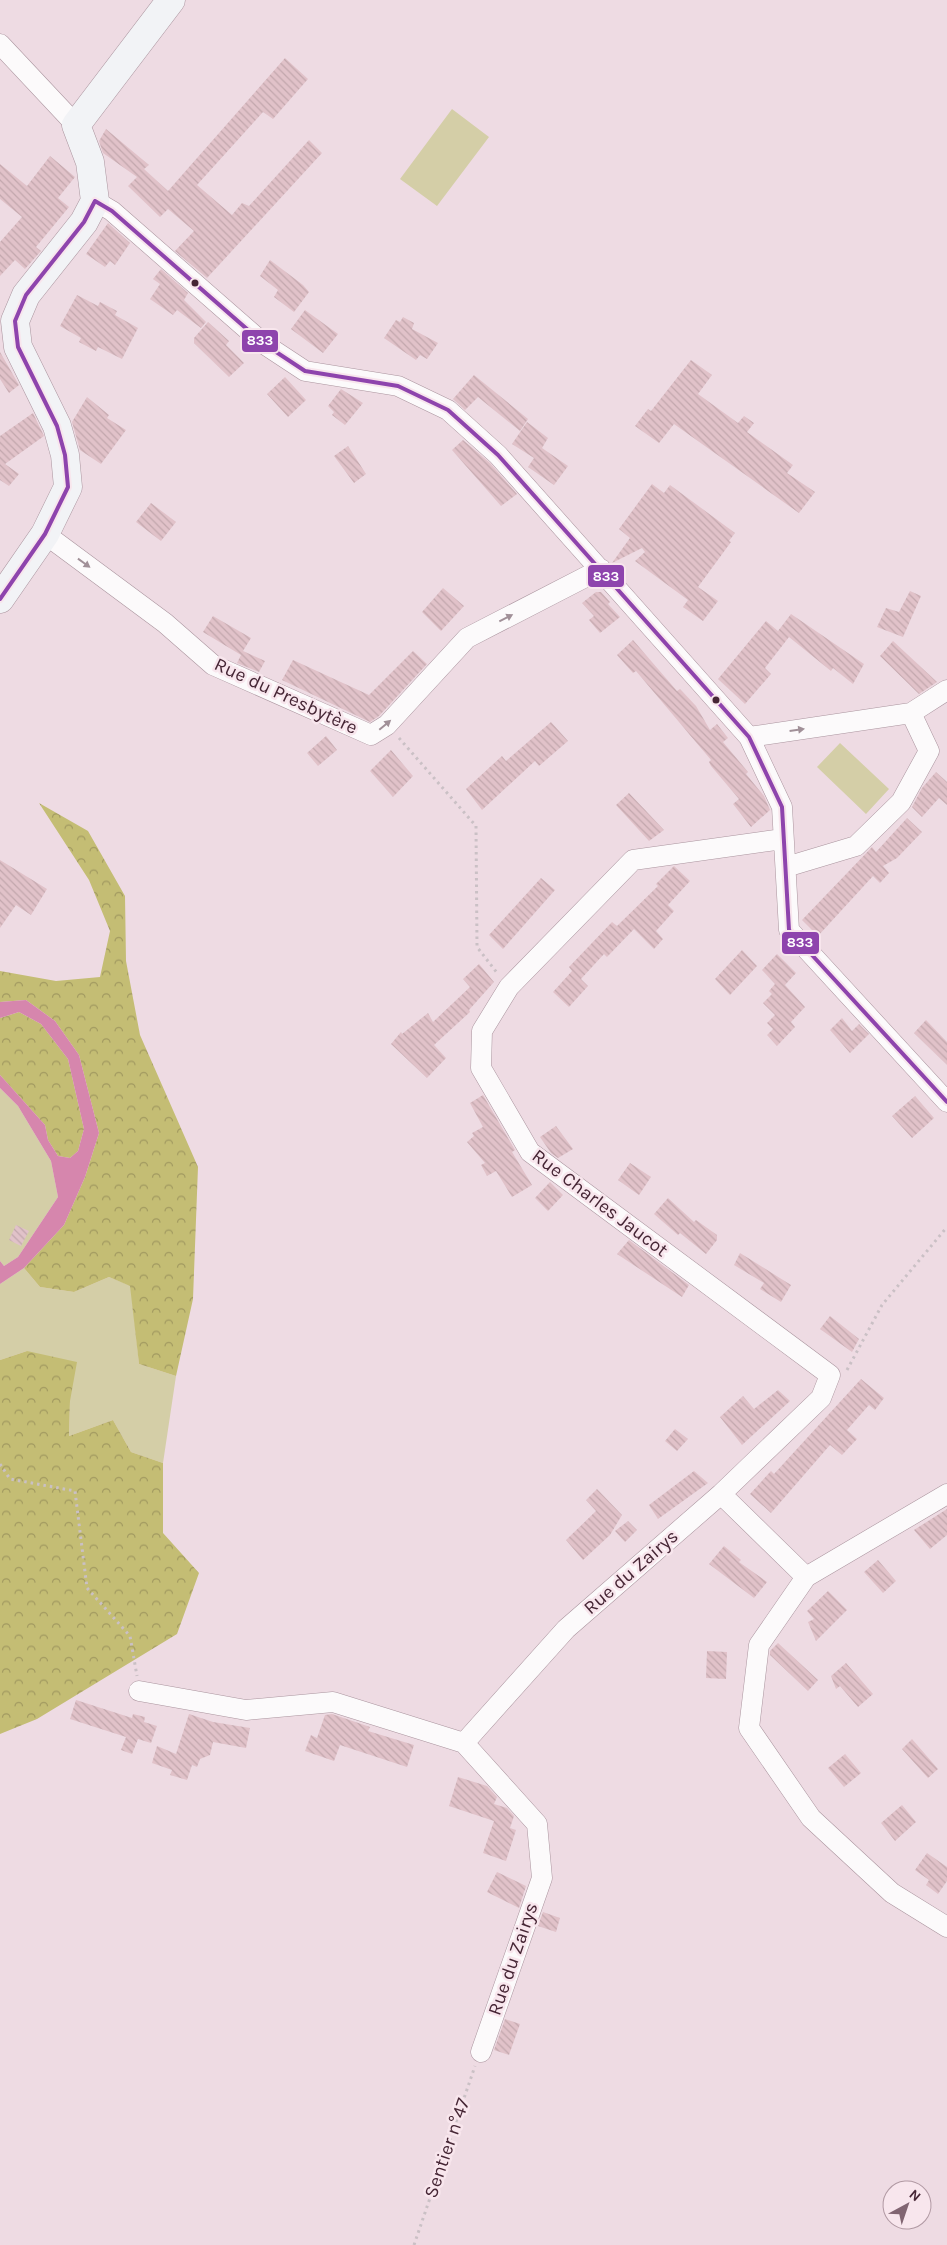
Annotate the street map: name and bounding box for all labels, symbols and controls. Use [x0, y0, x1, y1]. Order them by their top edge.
unlabelled marker [190, 278, 200, 288]
line badge: 833 [241, 329, 279, 353]
text: 833 [247, 332, 273, 349]
one-way arrow [77, 558, 91, 568]
line badge: 833 [587, 564, 625, 588]
text: 833 [593, 568, 619, 585]
one-way arrow [498, 614, 513, 622]
street label: Rue du Presbytère [211, 653, 361, 739]
unlabelled marker [711, 695, 721, 705]
one-way arrow [379, 719, 392, 730]
one-way arrow [790, 725, 806, 733]
line badge: 833 [781, 931, 820, 955]
text: 833 [787, 934, 813, 951]
street label: Rue Charles Jaucot [528, 1145, 672, 1261]
street label: Rue du Zairys [579, 1525, 683, 1619]
street label: Rue du Zairys [483, 1900, 543, 2018]
street label: Sentier n°47 [420, 2095, 474, 2201]
north arrow [882, 2180, 932, 2230]
text: N [906, 2186, 924, 2205]

